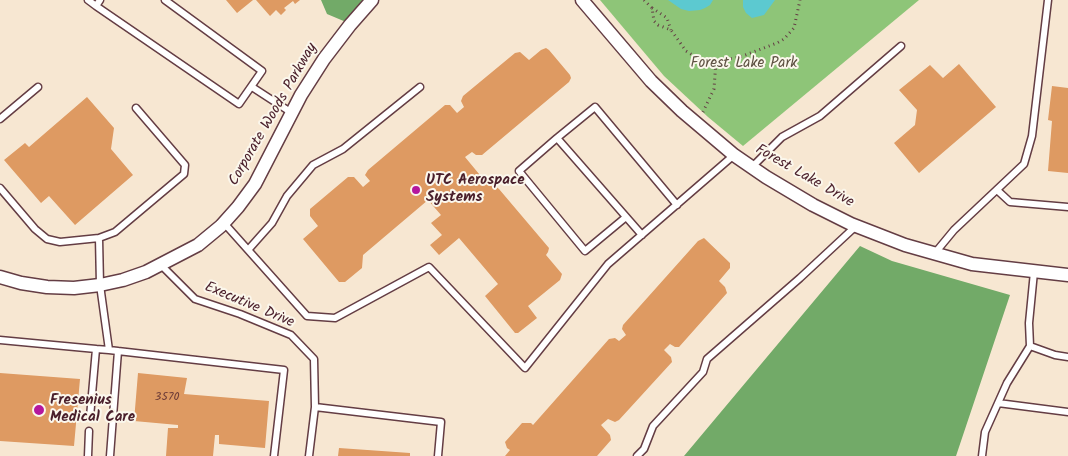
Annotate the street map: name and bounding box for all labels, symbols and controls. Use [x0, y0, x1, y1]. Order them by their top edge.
street label: Corporate Woods Parkway [226, 40, 322, 190]
park label: Forest Lake Park [691, 55, 797, 73]
street label: Forest Lake Drive [751, 141, 857, 213]
place label: UTC Aerospace Systems [426, 172, 525, 207]
marker: UTC Aerospace Systems [410, 184, 422, 196]
street label: Executive Drive [201, 279, 297, 333]
house number: 3570 [155, 391, 179, 405]
place label: Fresenius Medical Care [50, 392, 135, 427]
marker: Fresenius Medical Care [32, 403, 46, 417]

